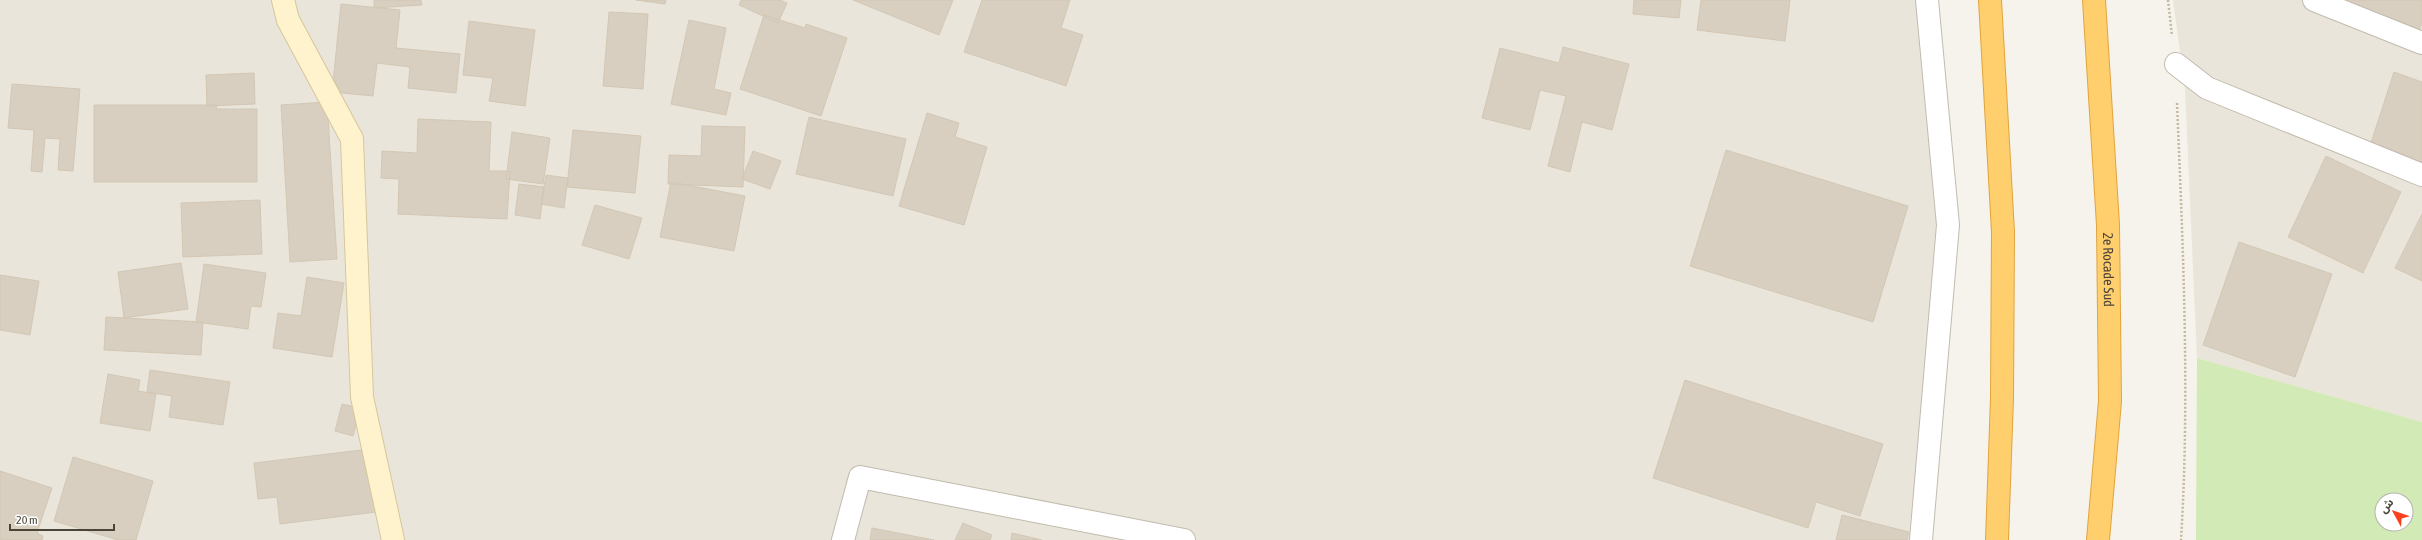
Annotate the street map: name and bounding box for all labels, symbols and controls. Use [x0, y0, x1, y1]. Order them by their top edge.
street label: 2e Rocade Sud [2100, 232, 2117, 307]
north arrow [2374, 492, 2414, 532]
text: ش [2377, 496, 2397, 516]
scale bar [10, 506, 114, 532]
text: 20 m [16, 513, 38, 527]

